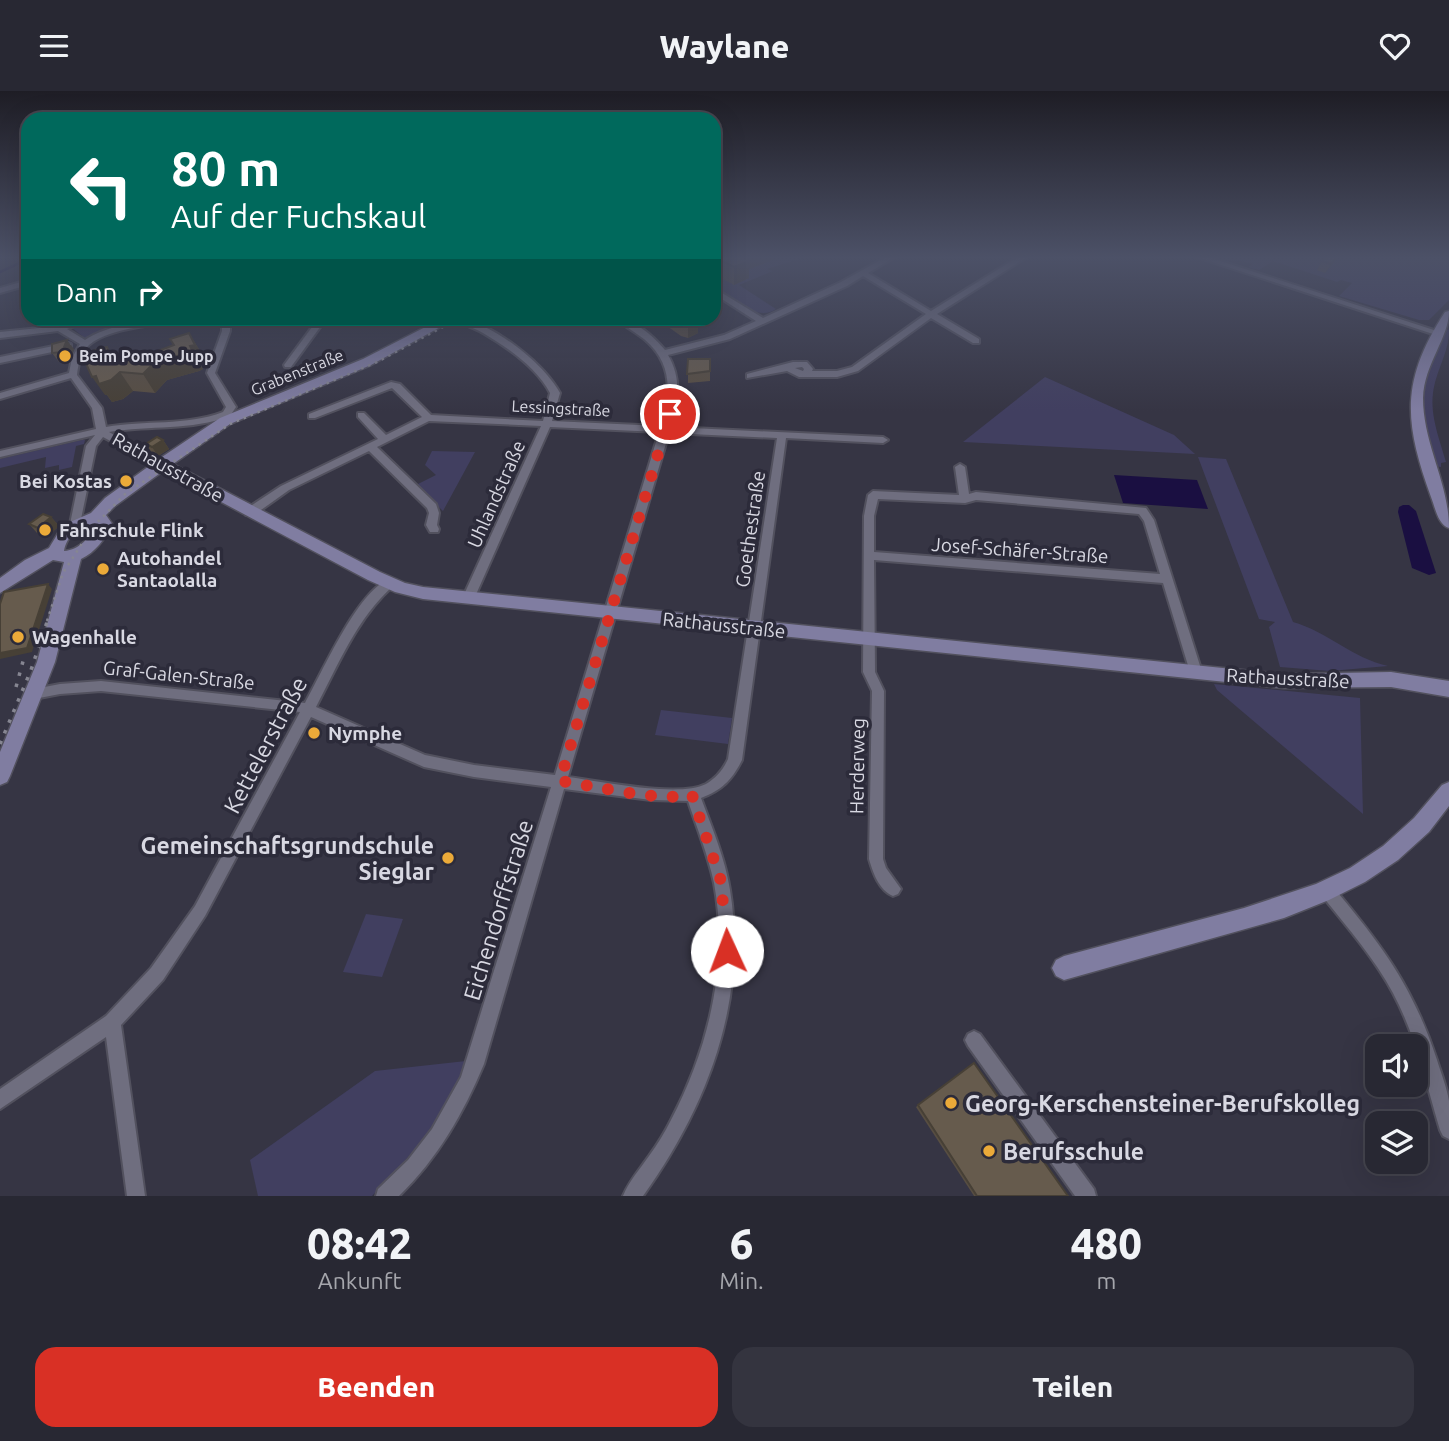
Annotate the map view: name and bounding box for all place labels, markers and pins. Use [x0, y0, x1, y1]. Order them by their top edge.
place label: Beim Pompe Jupp [79, 347, 214, 365]
marker: Beim Pompe Jupp [57, 348, 73, 364]
pin [640, 384, 700, 444]
place label: Bei Kostas [19, 470, 112, 492]
marker: Bei Kostas [118, 473, 134, 489]
place label: Fahrschule Flink [59, 519, 204, 541]
marker: Fahrschule Flink [37, 522, 53, 538]
place label: Autohandel Santaolalla [117, 547, 222, 591]
marker: Autohandel Santaolalla [95, 561, 111, 577]
place label: Wagenhalle [32, 626, 137, 648]
marker: Wagenhalle [10, 629, 26, 645]
place label: Nymphe [328, 722, 402, 744]
marker: Nymphe [306, 725, 322, 741]
place label: Gemeinschaftsgrundschule Sieglar [141, 833, 435, 884]
marker: Gemeinschaftsgrundschule Sieglar [440, 850, 456, 866]
place label: Georg-Kerschensteiner-Berufskolleg [965, 1091, 1360, 1116]
marker: Georg-Kerschensteiner-Berufskolleg [943, 1095, 959, 1111]
place label: Berufsschule [1003, 1139, 1144, 1164]
marker: Berufsschule [981, 1143, 997, 1159]

